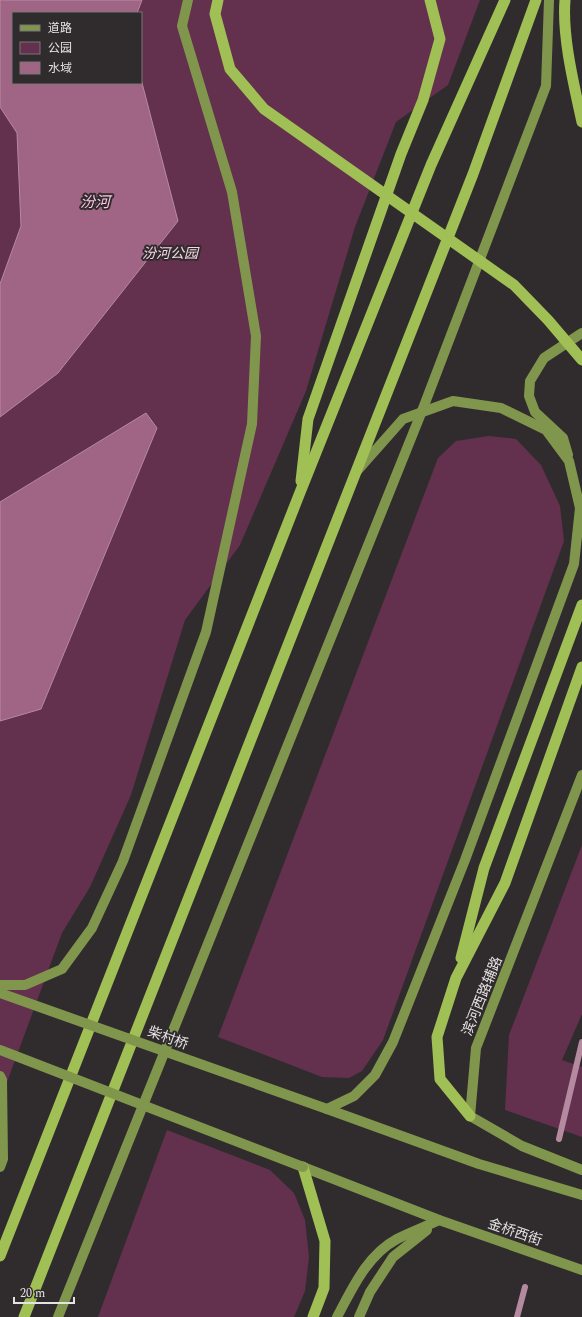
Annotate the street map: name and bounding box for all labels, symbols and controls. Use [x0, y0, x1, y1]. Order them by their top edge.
legend [12, 12, 142, 84]
text: 道路 [48, 19, 72, 38]
text: 公园 [48, 39, 72, 58]
text: 水域 [48, 59, 72, 78]
water label: 汾河 [80, 191, 113, 214]
park label: 汾河公园 [142, 243, 200, 264]
street label: 滨河西路辅路 [457, 953, 507, 1039]
street label: 柴村桥 [145, 1021, 191, 1055]
street label: 金桥西街 [485, 1213, 545, 1251]
scale bar [14, 1279, 74, 1305]
text: 20 m [20, 1284, 45, 1303]

